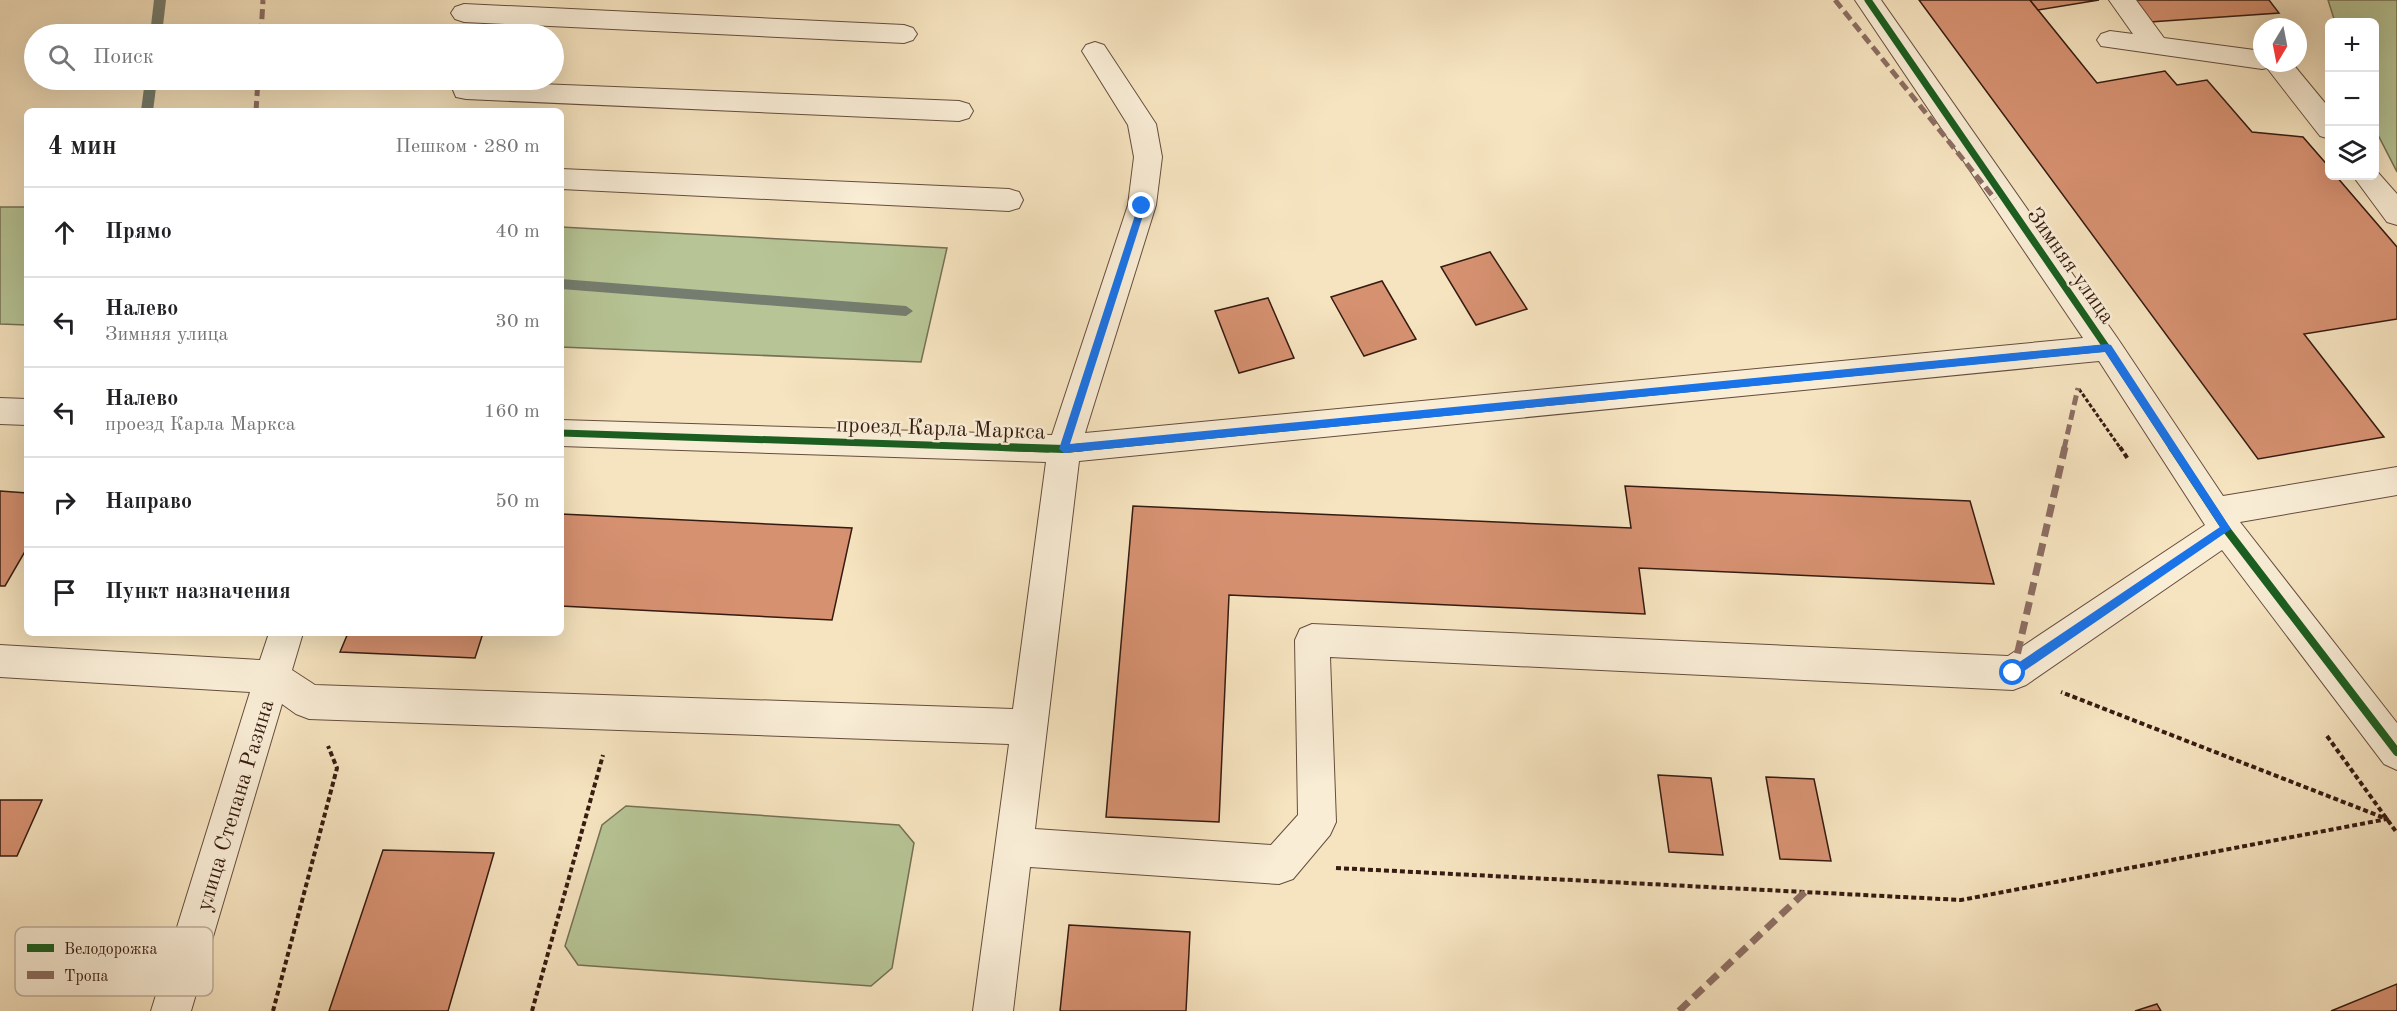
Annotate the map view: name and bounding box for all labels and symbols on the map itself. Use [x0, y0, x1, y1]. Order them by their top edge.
north arrow [2253, 18, 2307, 72]
route end [1128, 192, 1154, 218]
street label: Зимняя улица [2022, 204, 2118, 328]
street label: проезд Карла Маркса [836, 414, 1046, 444]
route start [1999, 659, 2025, 685]
street label: улица Степана Разина [193, 697, 279, 914]
legend [15, 927, 213, 996]
text: Велодорожка [64, 942, 157, 958]
text: Тропа [64, 969, 108, 985]

